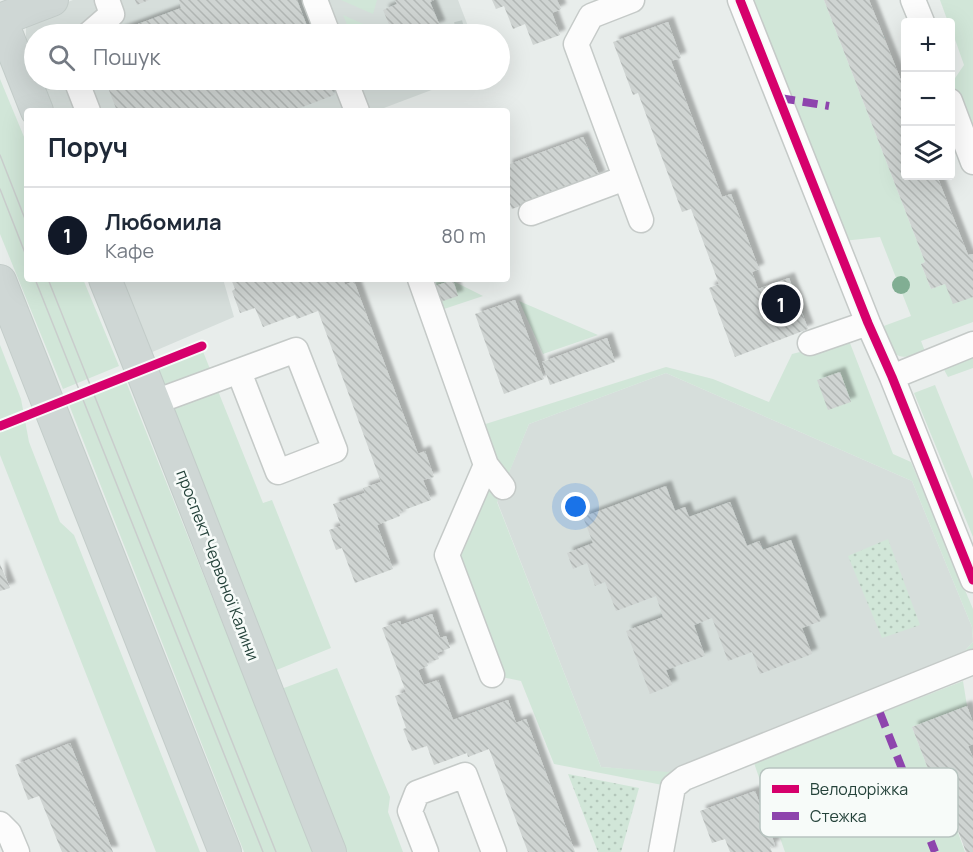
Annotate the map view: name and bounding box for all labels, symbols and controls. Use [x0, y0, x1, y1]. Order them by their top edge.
map controls [901, 18, 955, 180]
button: + [901, 18, 955, 72]
search box [24, 24, 510, 90]
icon: search [45, 41, 78, 74]
text: Пошук [93, 42, 160, 72]
button: − [901, 72, 955, 126]
button: layers [901, 126, 955, 180]
text: Поруч [48, 129, 128, 165]
text: Любомила [105, 207, 222, 237]
text: 1 [63, 222, 72, 249]
text: 80 m [441, 222, 486, 249]
text: Кафе [105, 237, 154, 264]
pin: 1 [762, 282, 800, 326]
street label: проспект Червоної Калини [171, 466, 265, 664]
your location [561, 492, 590, 521]
legend [760, 768, 958, 837]
text: Велодоріжка [810, 778, 908, 800]
text: Стежка [810, 805, 867, 827]

